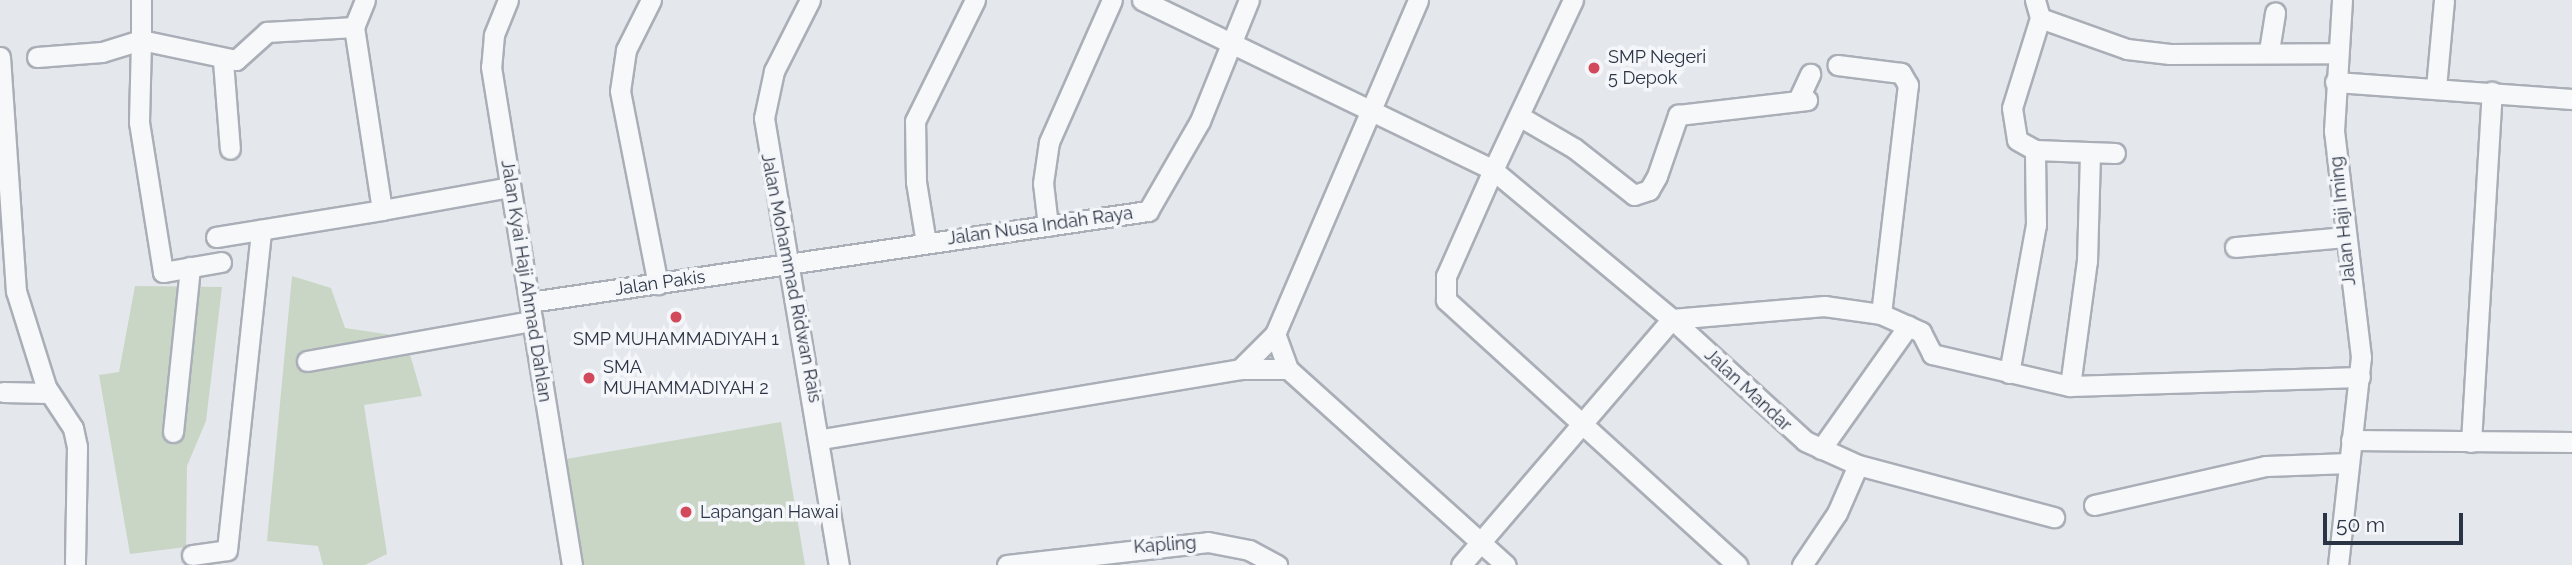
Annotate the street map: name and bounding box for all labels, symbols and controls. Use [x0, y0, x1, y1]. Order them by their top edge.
place label: SMP Negeri 5 Depok [1608, 47, 1707, 90]
marker: SMP Negeri 5 Depok [1586, 60, 1602, 76]
street label: Jalan Mohammad Ridwan Rais [756, 151, 826, 405]
street label: Jalan Haji Iming [2325, 155, 2361, 287]
street label: Jalan Kyai Haji Ahmad Dahlan [496, 158, 556, 404]
street label: Jalan Nusa Indah Raya [946, 202, 1134, 250]
street label: Jalan Pakis [613, 266, 707, 300]
marker: SMP MUHAMMADIYAH 1 [668, 309, 684, 325]
place label: SMP MUHAMMADIYAH 1 [573, 328, 779, 350]
street label: Jalan Mandar [1700, 344, 1796, 436]
place label: SMA MUHAMMADIYAH 2 [603, 357, 769, 400]
marker: SMA MUHAMMADIYAH 2 [581, 370, 597, 386]
scale bar [2327, 498, 2467, 542]
place label: Lapangan Hawai [700, 501, 839, 523]
marker: Lapangan Hawai [678, 504, 694, 520]
text: 50 m [2336, 512, 2385, 537]
street label: Kapling [1133, 532, 1197, 558]

